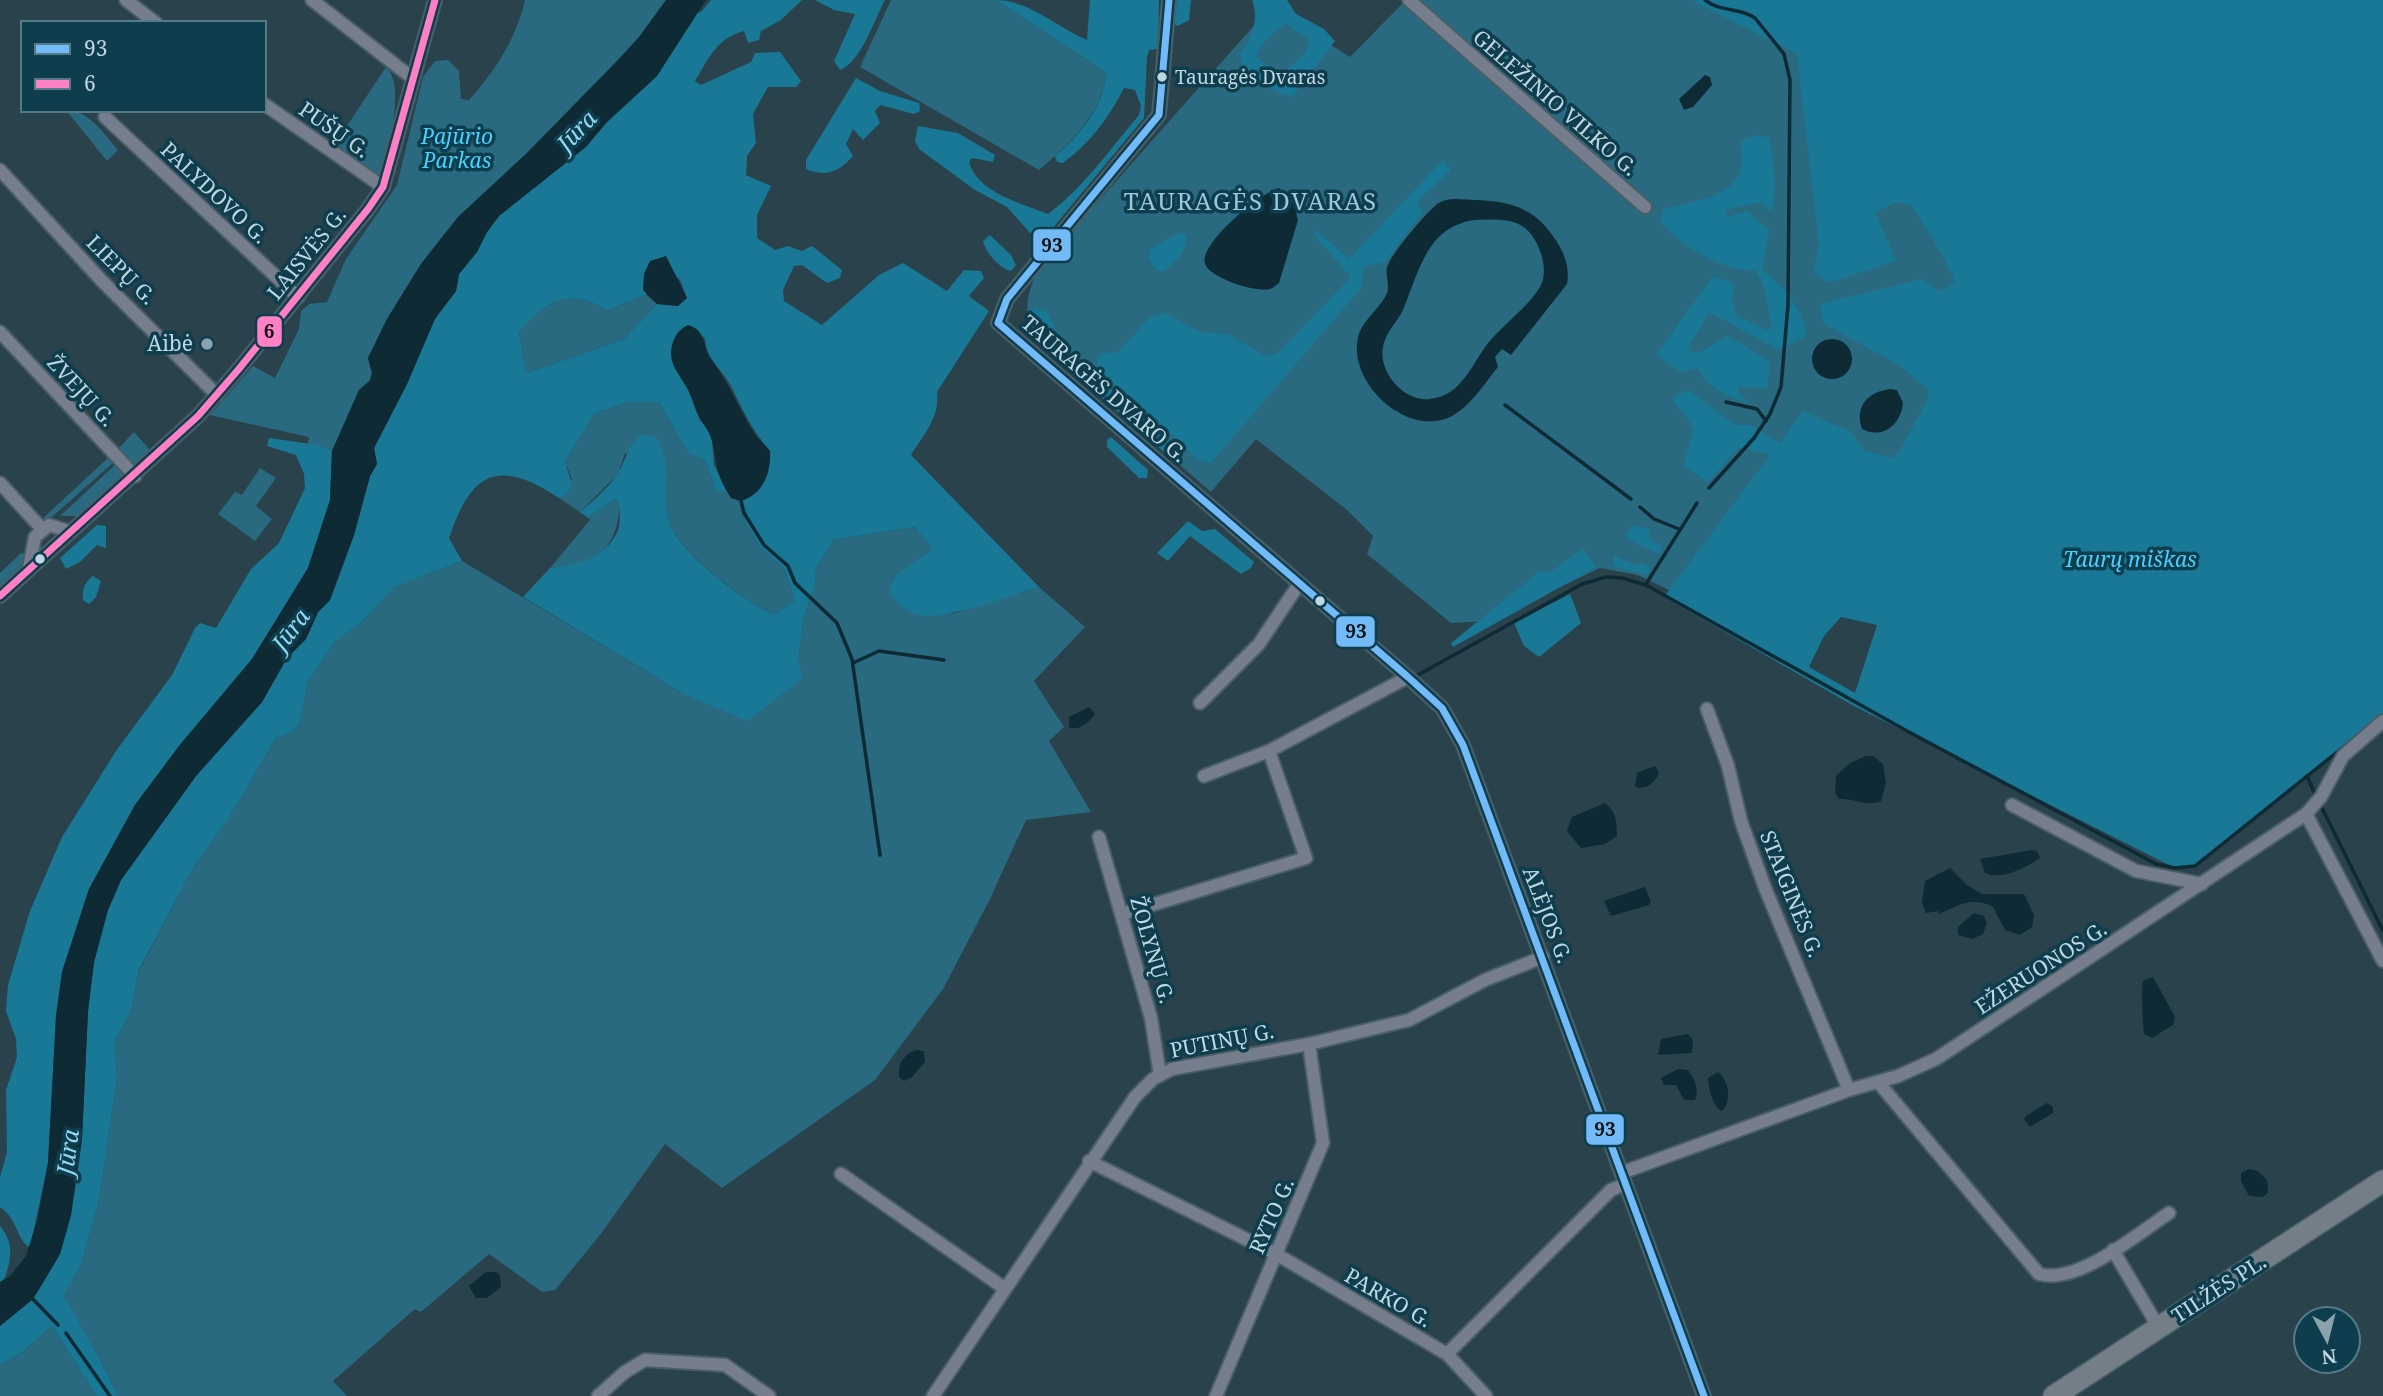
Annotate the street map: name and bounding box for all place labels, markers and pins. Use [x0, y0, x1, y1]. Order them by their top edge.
place label: Tauragės Dvaras [1175, 64, 1325, 90]
marker: Tauragės Dvaras [1155, 70, 1169, 84]
place label: Aibė [147, 329, 193, 357]
marker: Aibė [199, 336, 215, 352]
unlabelled marker [33, 552, 47, 566]
unlabelled marker [1313, 594, 1327, 608]

